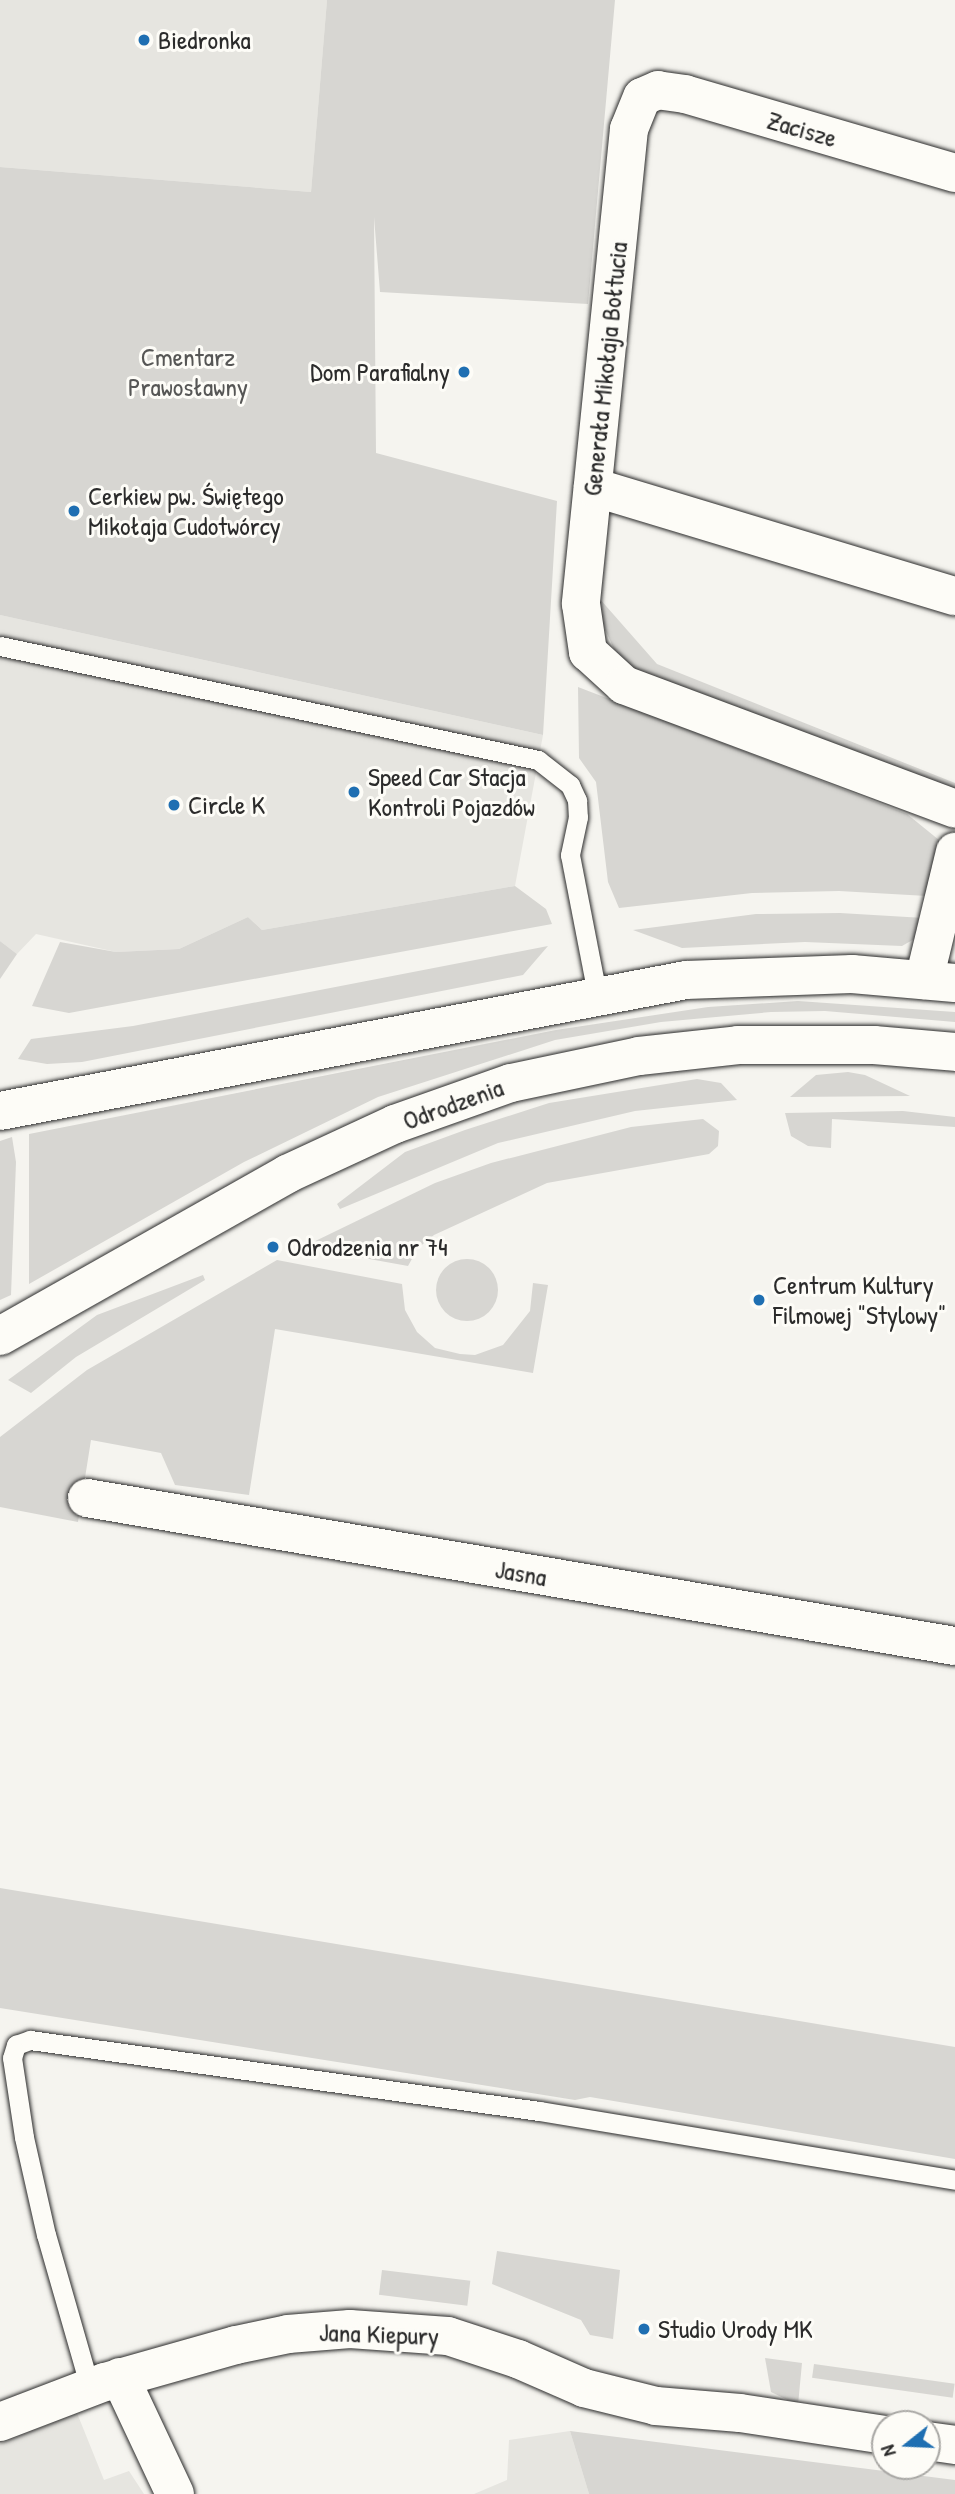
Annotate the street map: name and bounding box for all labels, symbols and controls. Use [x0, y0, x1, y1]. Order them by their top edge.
place label: Biedronka [158, 24, 251, 56]
marker: Biedronka [136, 32, 152, 48]
street label: Zacisze [764, 104, 840, 154]
street label: Generała Mikołaja Bołtucia [576, 241, 634, 497]
park label: Cmentarz Prawosławny [128, 341, 248, 402]
place label: Dom Parafialny [310, 356, 450, 388]
marker: Dom Parafialny [456, 364, 472, 380]
place label: Cerkiew pw. Świętego Mikołaja Cudotwórcy [88, 480, 284, 542]
marker: Cerkiew pw. Świętego Mikołaja Cudotwórcy [66, 503, 82, 519]
place label: Speed Car Stacja Kontroli Pojazdów [368, 761, 535, 822]
marker: Speed Car Stacja Kontroli Pojazdów [346, 784, 362, 800]
place label: Circle K [188, 789, 265, 821]
marker: Circle K [166, 797, 182, 813]
street label: Odrodzenia [399, 1071, 507, 1137]
place label: Odrodzenia nr 74 [287, 1231, 448, 1263]
marker: Odrodzenia nr 74 [265, 1239, 281, 1255]
place label: Centrum Kultury Filmowej "Stylowy" [773, 1269, 946, 1330]
marker: Centrum Kultury Filmowej "Stylowy" [751, 1292, 767, 1308]
street label: Jasna [493, 1553, 549, 1593]
place label: Studio Urody MK [658, 2313, 813, 2345]
street label: Jana Kiepury [318, 2316, 440, 2352]
marker: Studio Urody MK [636, 2321, 652, 2337]
north arrow [871, 2410, 941, 2480]
text: N [874, 2442, 902, 2460]

